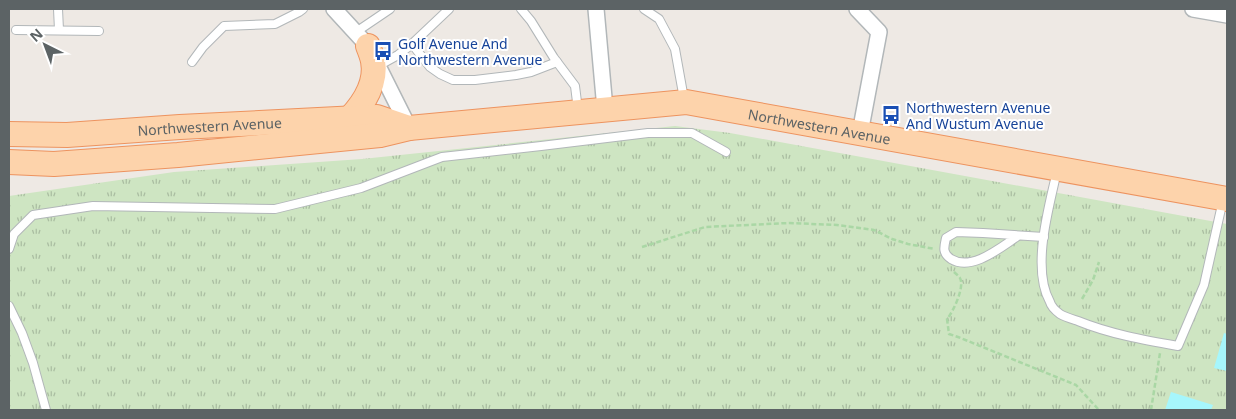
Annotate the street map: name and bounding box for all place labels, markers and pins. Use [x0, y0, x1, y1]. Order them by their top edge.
place label: Golf Avenue And Northwestern Avenue [398, 34, 542, 69]
bus stop icon: Golf Avenue And Northwestern Avenue [372, 40, 394, 62]
place label: Northwestern Avenue And Wustum Avenue [906, 98, 1050, 133]
bus stop icon: Northwestern Avenue And Wustum Avenue [880, 104, 902, 126]

